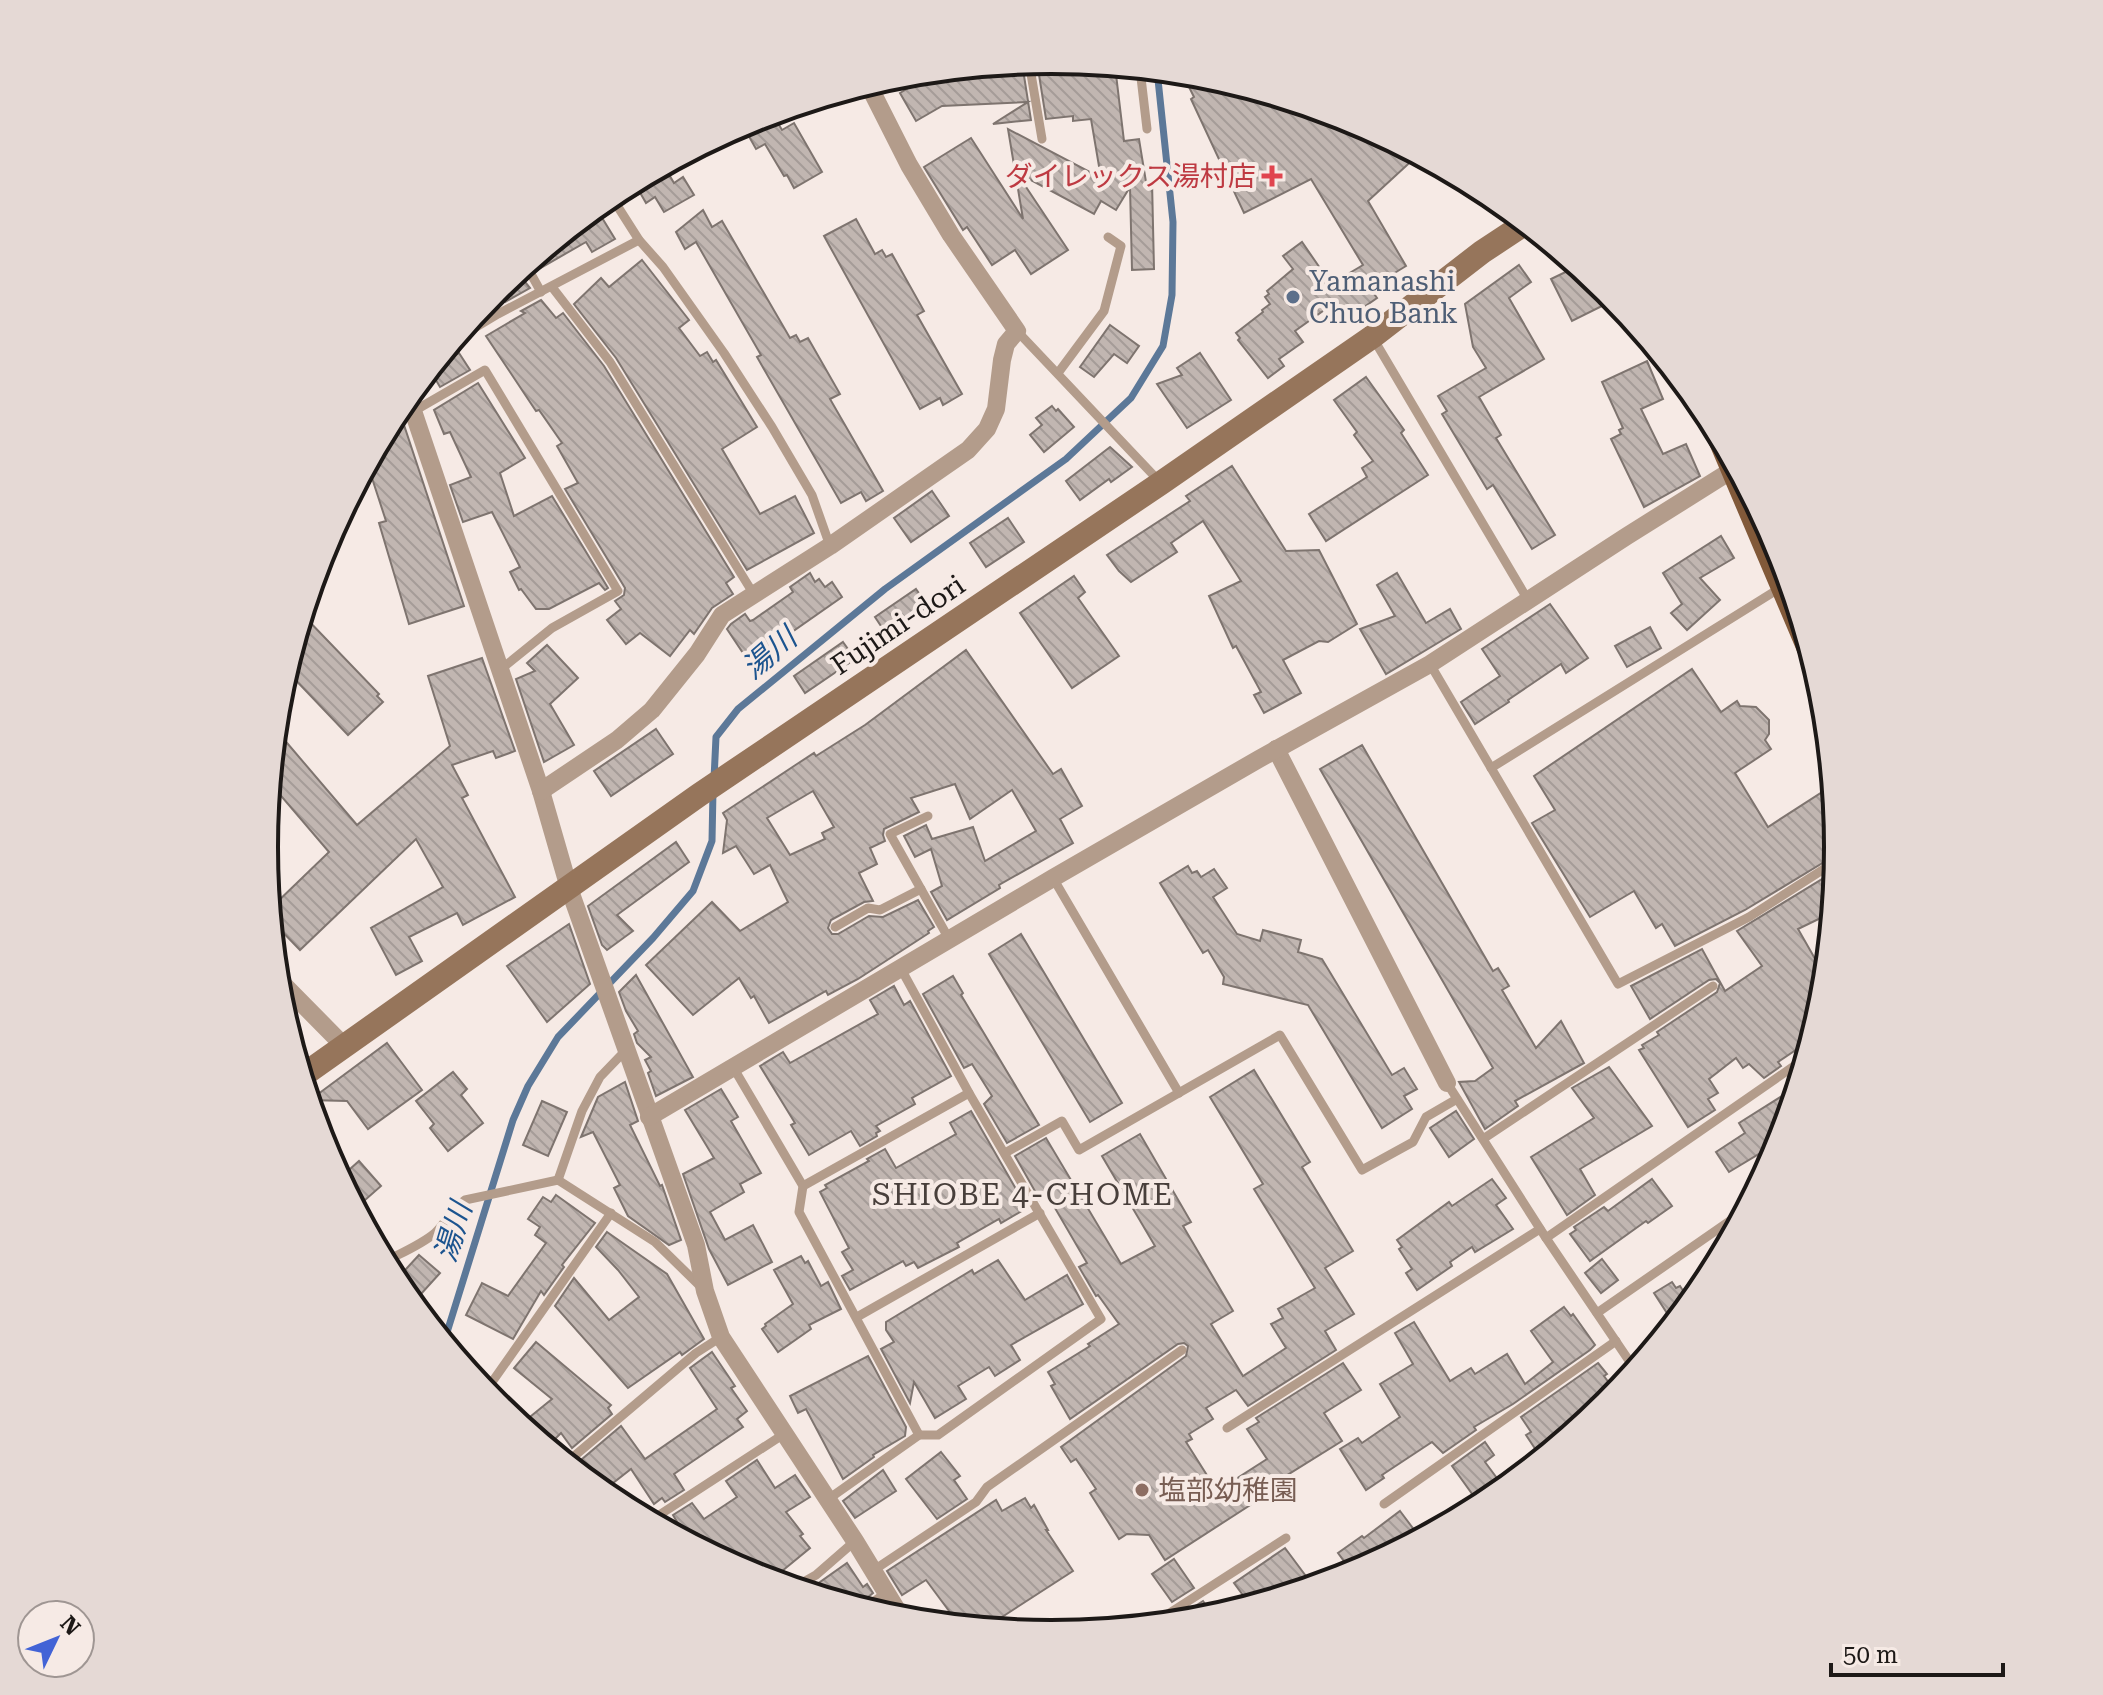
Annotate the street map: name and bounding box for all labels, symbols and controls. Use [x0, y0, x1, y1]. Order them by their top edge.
place label: ダイレックス湯村店 [1005, 160, 1256, 193]
marker: ダイレックス湯村店 [1263, 167, 1281, 185]
place label: Yamanashi Chuo Bank [1309, 265, 1458, 330]
marker: Yamanashi Chuo Bank [1284, 288, 1302, 306]
street label: Fujimi-dori [825, 568, 971, 682]
water label: 湯川 [735, 618, 805, 686]
district label: SHIOBE 4-CHOME [872, 1177, 1174, 1212]
water label: 湯川 [427, 1195, 479, 1266]
place label: 塩部幼稚園 [1158, 1474, 1298, 1507]
marker: 塩部幼稚園 [1133, 1481, 1151, 1499]
north arrow [16, 1599, 96, 1679]
text: N [55, 1611, 85, 1640]
scale bar [1831, 1627, 2003, 1677]
text: 50 m [1843, 1641, 1898, 1669]

